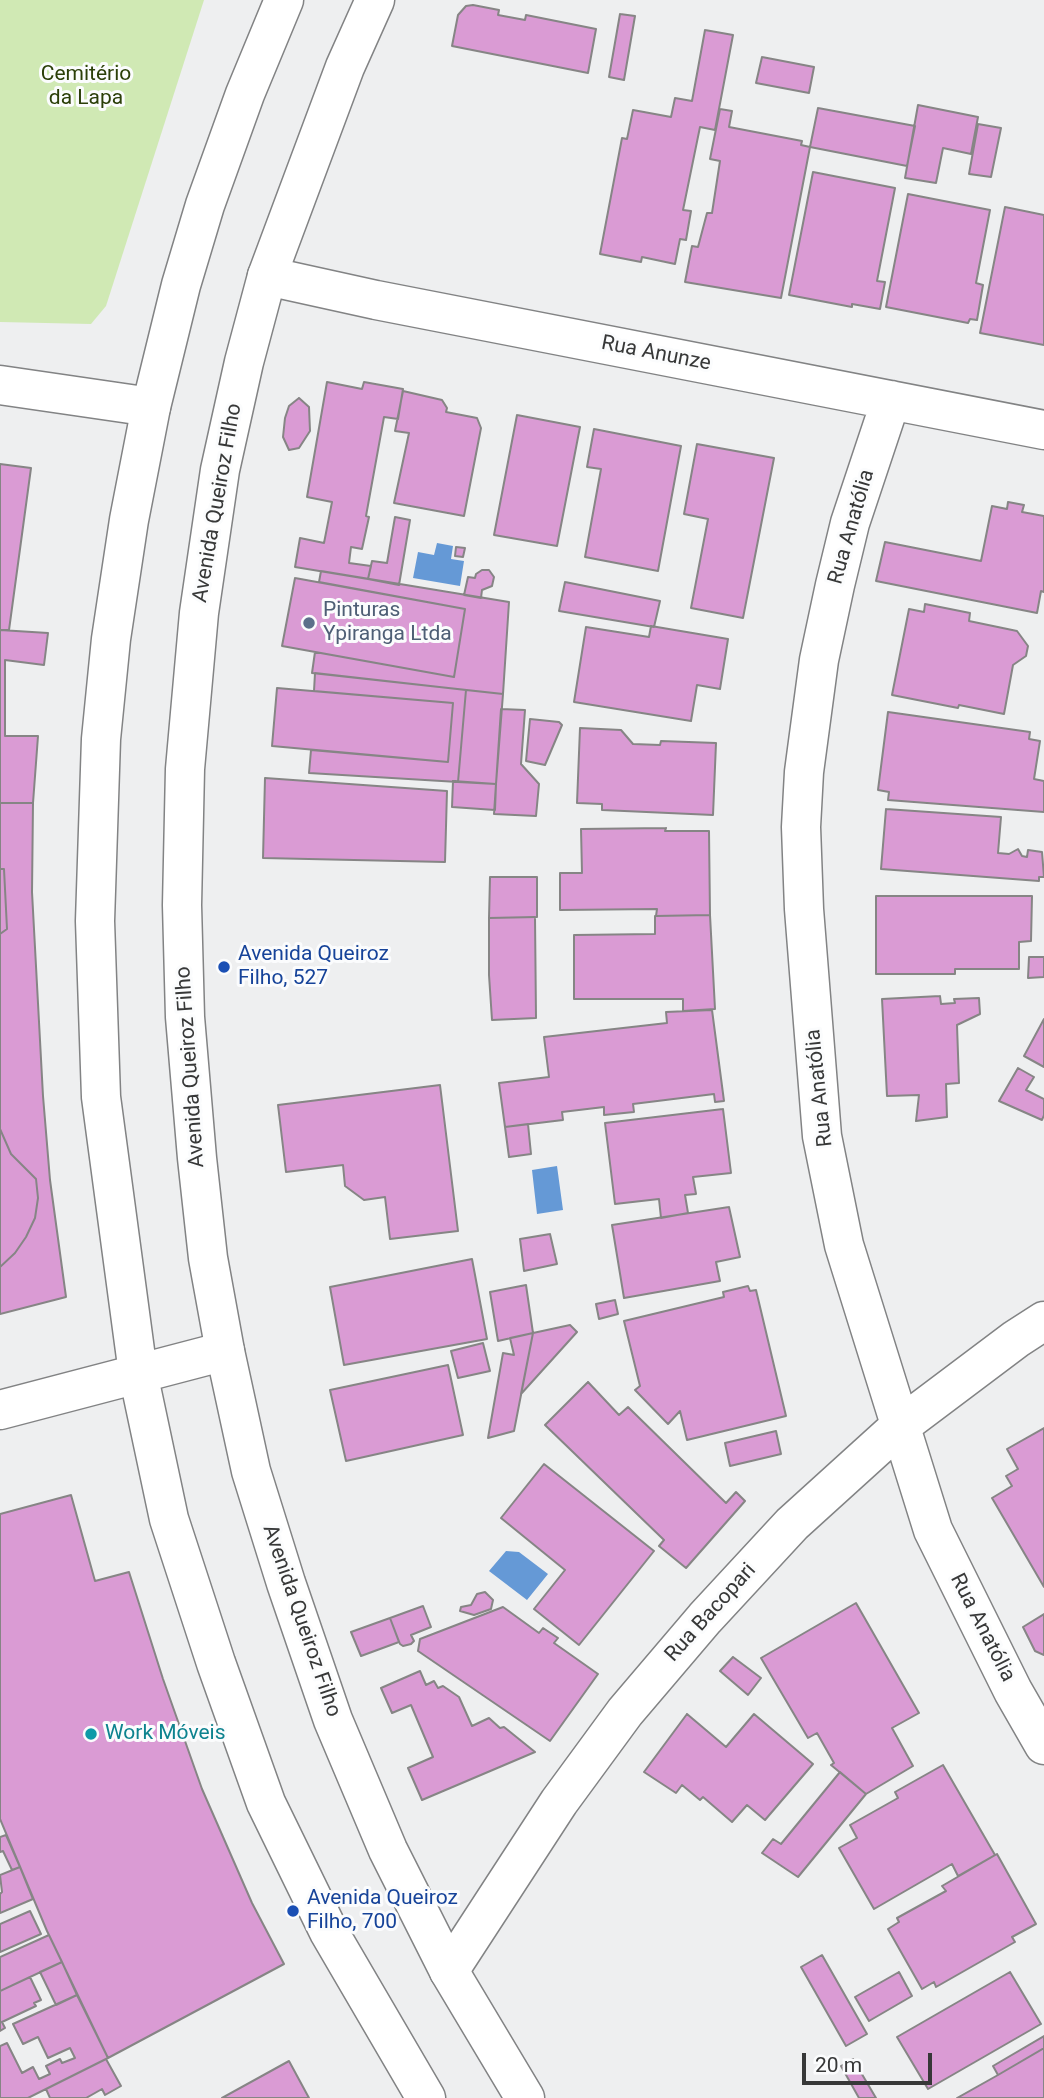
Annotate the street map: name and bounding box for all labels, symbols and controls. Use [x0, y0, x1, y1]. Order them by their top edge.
park label: Cemitério da Lapa [41, 62, 131, 112]
street label: Rua Anunze [599, 331, 713, 377]
street label: Avenida Queiroz Filho [188, 402, 248, 604]
street label: Rua Anatólia [824, 467, 880, 587]
place label: Pinturas Ypiranga Ltda [323, 598, 452, 648]
marker: Pinturas Ypiranga Ltda [301, 615, 317, 631]
place label: Avenida Queiroz Filho, 527 [238, 942, 389, 992]
marker: Avenida Queiroz Filho, 527 [216, 959, 232, 975]
street label: Avenida Queiroz Filho [171, 966, 211, 1168]
street label: Rua Anatólia [801, 1028, 839, 1148]
street label: Avenida Queiroz Filho [256, 1522, 346, 1720]
street label: Rua Bacopari [660, 1558, 762, 1668]
street label: Rua Anatólia [944, 1570, 1020, 1686]
place label: Work Móveis [105, 1721, 226, 1747]
marker: Work Móveis [83, 1726, 99, 1742]
place label: Avenida Queiroz Filho, 700 [307, 1886, 458, 1936]
marker: Avenida Queiroz Filho, 700 [285, 1903, 301, 1919]
scale bar [806, 2038, 936, 2082]
text: 20 m [815, 2053, 862, 2077]

